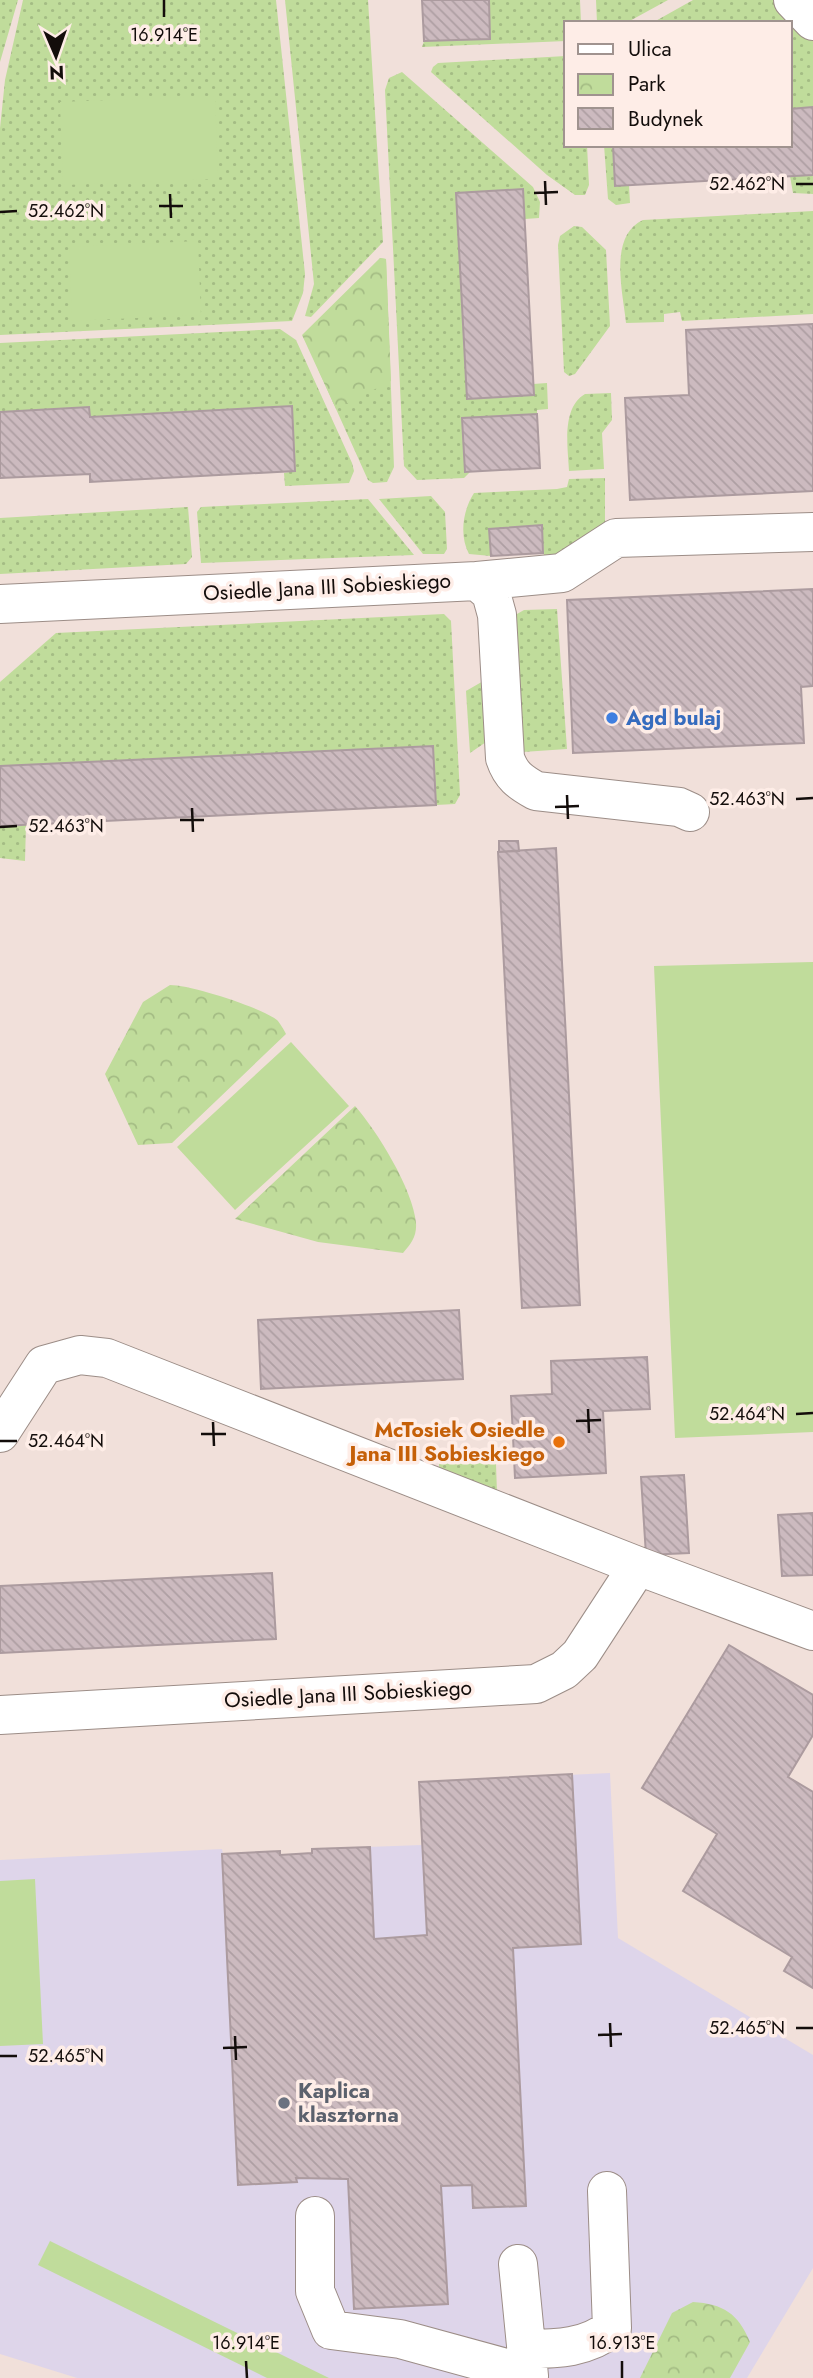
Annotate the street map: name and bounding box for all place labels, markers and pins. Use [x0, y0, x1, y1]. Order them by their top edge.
place label: Agd bulaj [625, 703, 721, 733]
marker: Agd bulaj [604, 710, 620, 726]
place label: McTosiek Osiedle Jana III Sobieskiego [346, 1415, 545, 1469]
marker: McTosiek Osiedle Jana III Sobieskiego [551, 1434, 567, 1450]
place label: Kaplica klasztorna [298, 2076, 399, 2130]
marker: Kaplica klasztorna [276, 2095, 292, 2111]

